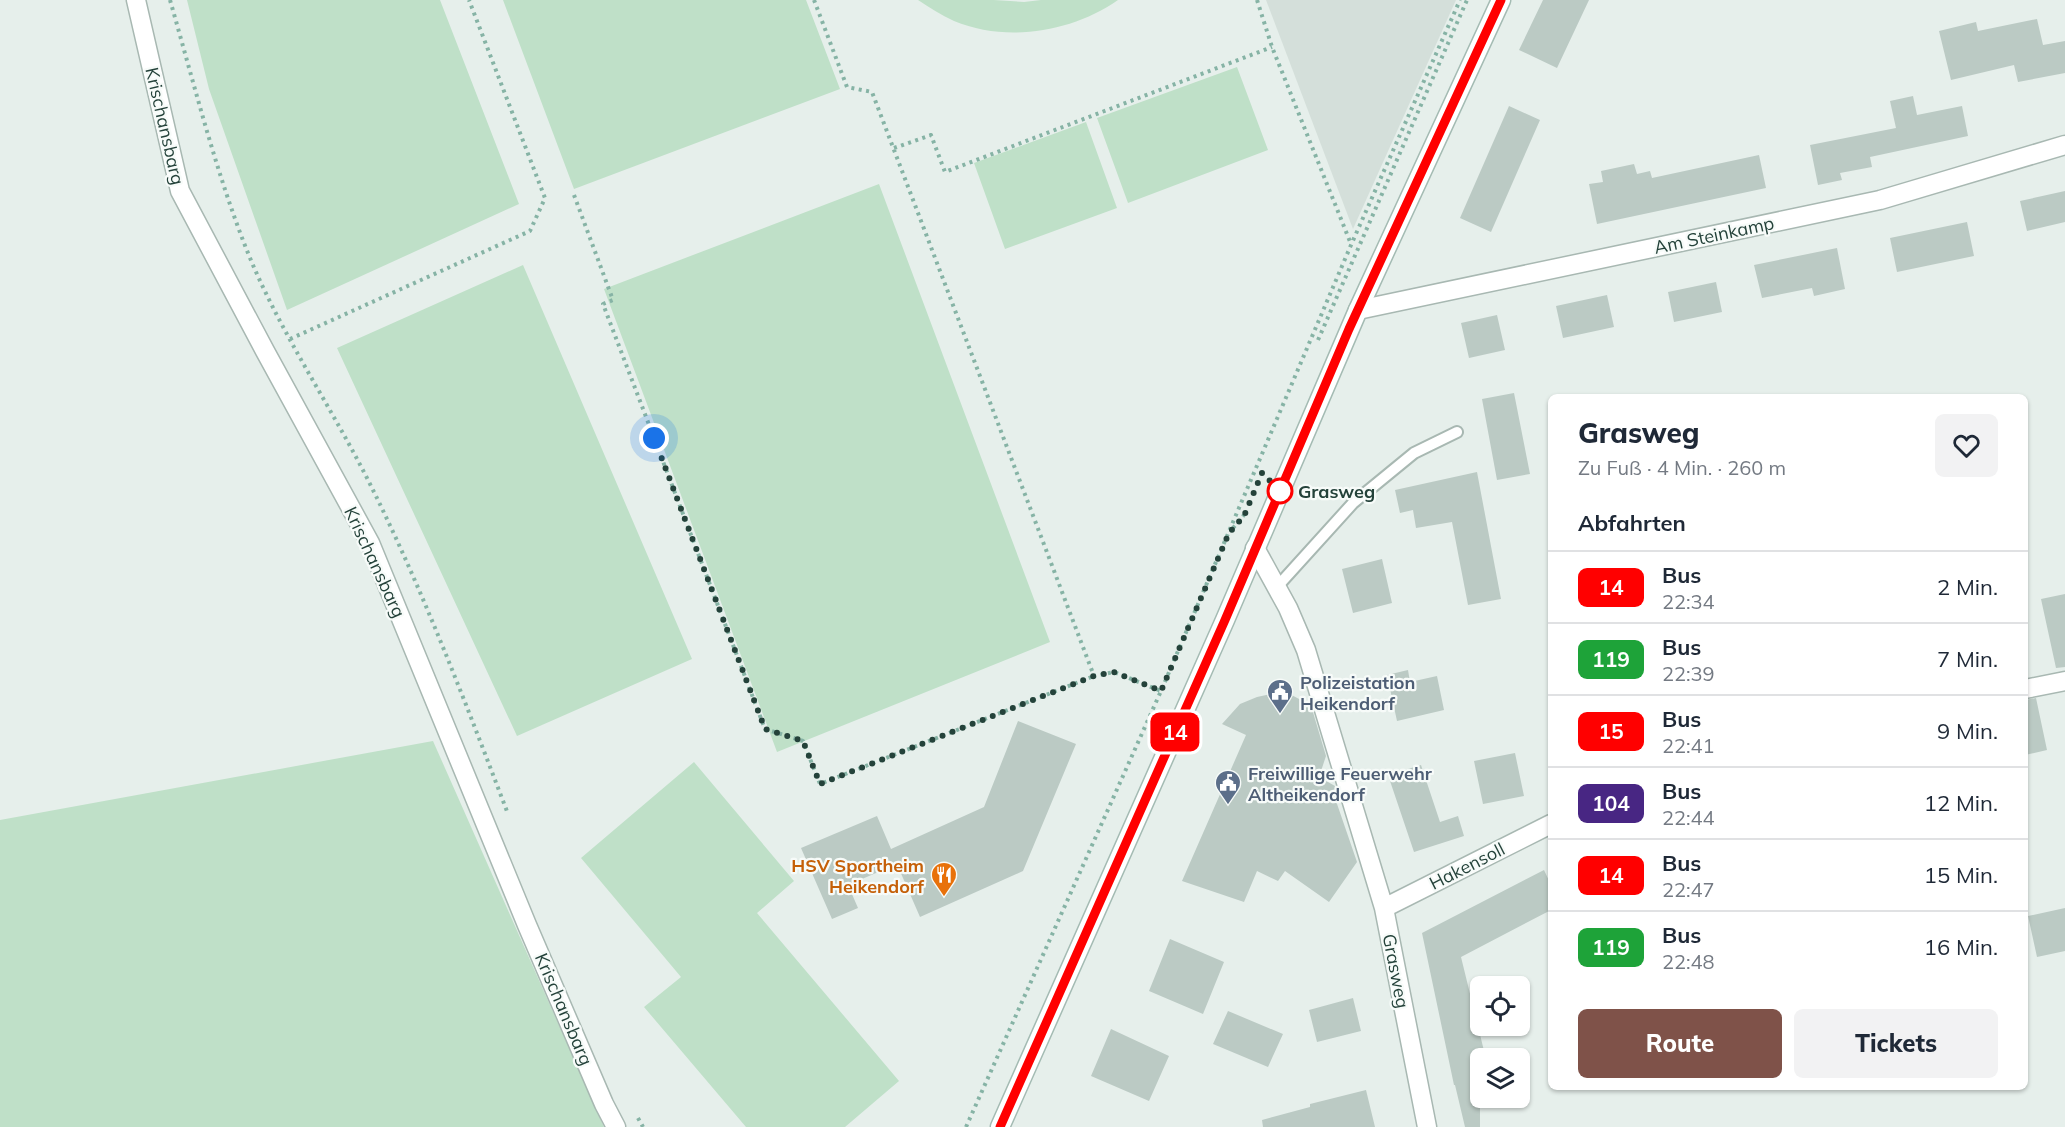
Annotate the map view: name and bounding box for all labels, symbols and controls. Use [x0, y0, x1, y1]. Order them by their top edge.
street label: Krischansbarg [140, 65, 190, 187]
street label: Am Steinkamp [1652, 211, 1776, 259]
button: heart [1935, 414, 1998, 477]
text: Grasweg [1578, 415, 1700, 450]
your location [639, 423, 669, 453]
text: Zu Fuß · 4 Min. · 260 m [1578, 455, 1786, 480]
marker: Grasweg [1267, 478, 1293, 504]
place label: Grasweg [1298, 480, 1375, 503]
street label: Krischansbarg [339, 503, 411, 621]
text: Abfahrten [1578, 509, 1686, 537]
text: Bus [1662, 561, 1701, 589]
text: 2 Min. [1937, 573, 1998, 601]
text: 14 [1598, 574, 1624, 600]
text: 22:34 [1662, 589, 1715, 614]
text: Bus [1662, 633, 1701, 661]
text: 7 Min. [1937, 645, 1998, 673]
text: 119 [1592, 646, 1630, 672]
text: 22:39 [1662, 661, 1715, 686]
place label: Polizeistation Heikendorf [1300, 671, 1415, 715]
public building icon: Polizeistation Heikendorf [1265, 677, 1295, 715]
text: Bus [1662, 705, 1701, 733]
line badge: 14 [1148, 712, 1202, 752]
text: 9 Min. [1937, 717, 1998, 745]
text: 15 [1598, 718, 1624, 744]
text: 14 [1162, 719, 1188, 745]
text: 22:41 [1662, 733, 1715, 758]
place label: Freiwillige Feuerwehr Altheikendorf [1248, 762, 1433, 806]
public building icon: Freiwillige Feuerwehr Altheikendorf [1213, 768, 1243, 806]
text: Bus [1662, 777, 1701, 805]
text: 12 Min. [1924, 789, 1998, 817]
text: 104 [1592, 790, 1630, 816]
text: 22:44 [1662, 805, 1715, 830]
street label: Hakensoll [1425, 837, 1509, 895]
text: Bus [1662, 849, 1701, 877]
place label: HSV Sportheim Heikendorf [791, 854, 924, 898]
restaurant icon: HSV Sportheim Heikendorf [929, 860, 959, 898]
text: 15 Min. [1924, 861, 1998, 889]
text: 14 [1598, 862, 1624, 888]
text: 22:47 [1662, 877, 1715, 902]
text: Bus [1662, 921, 1701, 949]
street label: Grasweg [1378, 932, 1414, 1010]
text: 16 Min. [1924, 933, 1998, 961]
text: 119 [1592, 934, 1630, 960]
street label: Krischansbarg [530, 949, 598, 1069]
text: 22:48 [1662, 949, 1715, 974]
map controls [1470, 976, 1530, 1108]
button: locate [1470, 976, 1530, 1036]
button: Route [1578, 1009, 1782, 1078]
button: Tickets [1794, 1009, 1998, 1078]
button: layers [1470, 1048, 1530, 1108]

